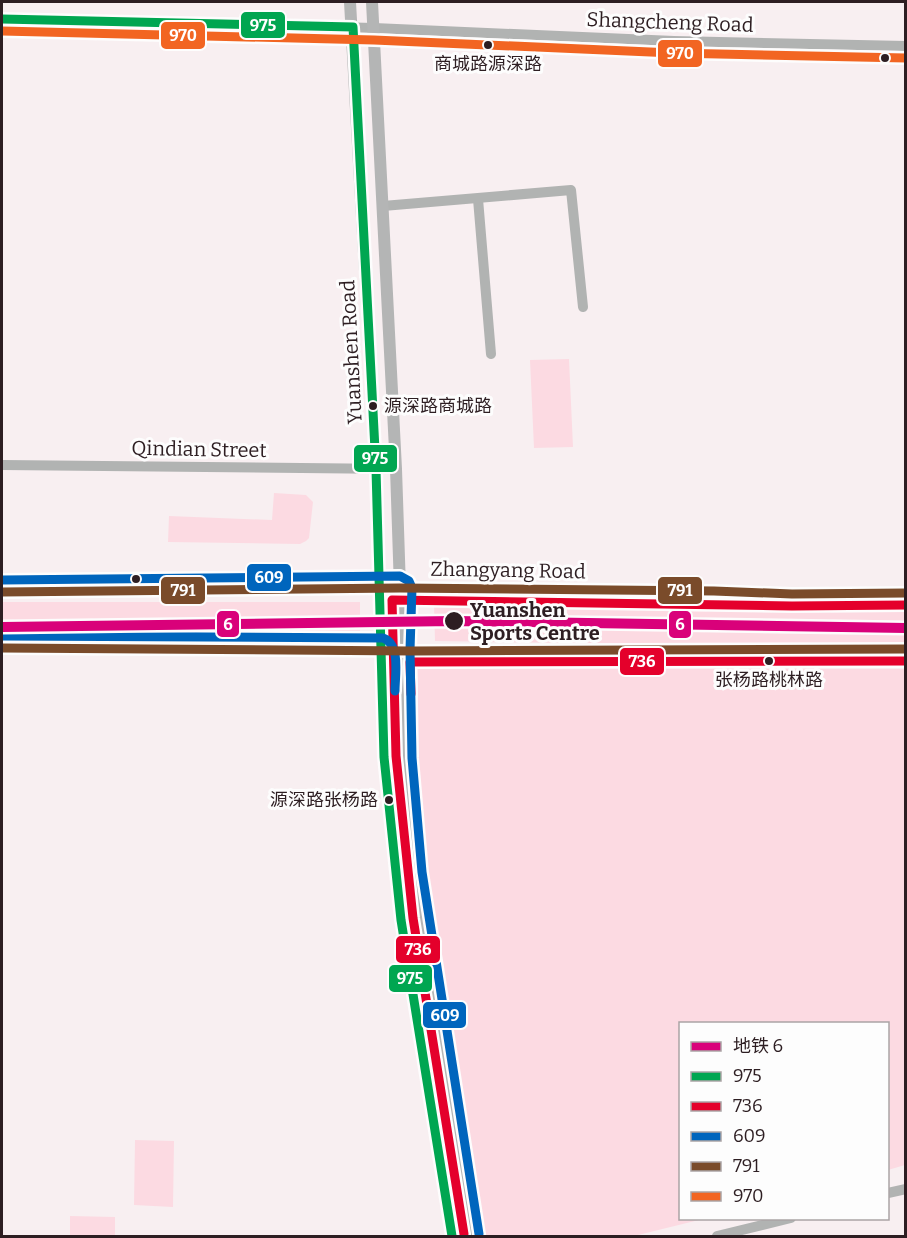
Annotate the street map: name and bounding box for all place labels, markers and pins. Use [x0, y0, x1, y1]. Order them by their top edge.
marker: 商城路源深路 [482, 39, 494, 51]
unlabelled marker [879, 52, 891, 64]
place label: 商城路源深路 [434, 53, 542, 75]
place label: 源深路商城路 [384, 395, 492, 417]
marker: 源深路商城路 [367, 400, 379, 412]
unlabelled marker [130, 573, 142, 585]
place label: Yuanshen Sports Centre [470, 598, 600, 645]
marker: Yuanshen Sports Centre [443, 610, 465, 632]
marker: 张杨路桃林路 [763, 655, 775, 667]
place label: 张杨路桃林路 [715, 669, 823, 691]
place label: 源深路张杨路 [270, 789, 378, 811]
marker: 源深路张杨路 [383, 794, 395, 806]

